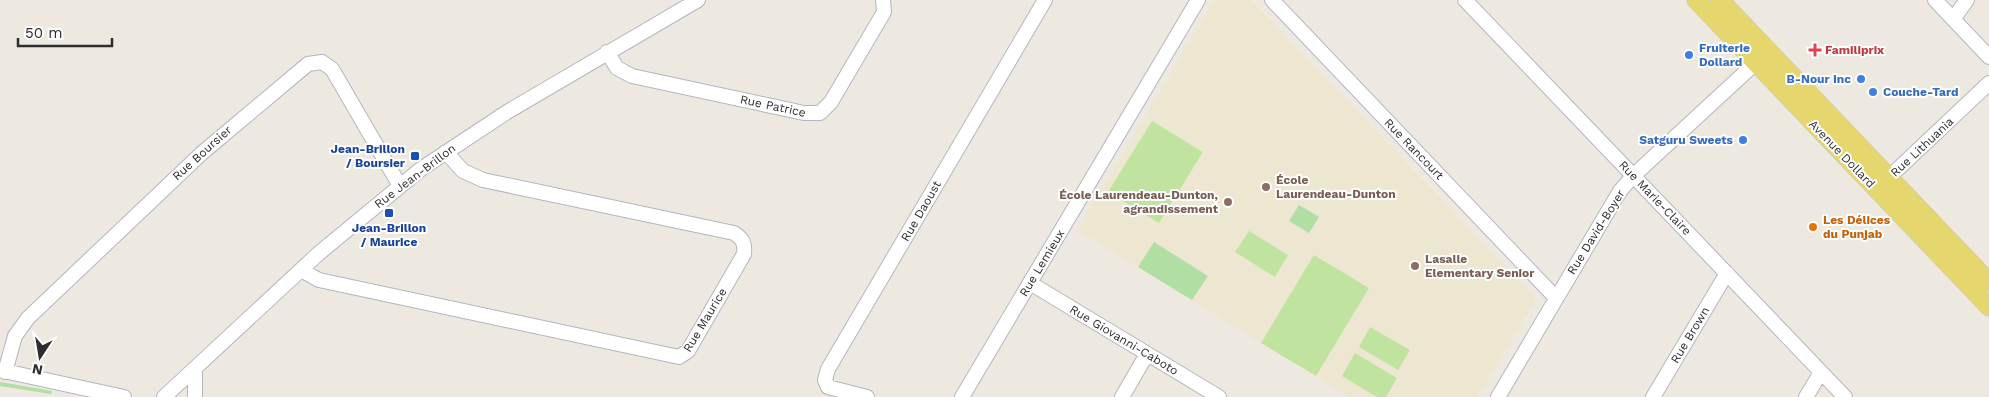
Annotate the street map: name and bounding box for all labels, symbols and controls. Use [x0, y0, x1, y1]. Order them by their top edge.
scale bar [18, 15, 111, 47]
text: 50 m [25, 24, 62, 42]
place label: Fruiterie Dollard [1699, 41, 1750, 69]
place label: Familiprix [1825, 43, 1884, 57]
marker: Familiprix [1809, 44, 1821, 56]
marker: Fruiterie Dollard [1683, 49, 1695, 61]
place label: B-Nour Inc [1787, 72, 1851, 86]
marker: B-Nour Inc [1855, 73, 1867, 85]
place label: Couche-Tard [1883, 85, 1959, 99]
marker: Couche-Tard [1867, 86, 1879, 98]
street label: Rue Patrice [739, 92, 807, 120]
street label: Rue Lithuania [1888, 114, 1956, 180]
street label: Rue Rancourt [1381, 116, 1447, 182]
street label: Avenue Dollard [1806, 117, 1878, 191]
street label: Rue Boursier [170, 123, 235, 183]
place label: Satguru Sweets [1639, 133, 1734, 147]
marker: Satguru Sweets [1737, 134, 1749, 146]
street label: Rue Jean-Brillon [372, 141, 458, 211]
place label: Jean-Brillon / Boursier [331, 142, 406, 170]
marker: Jean-Brillon / Boursier [409, 150, 421, 162]
street label: Rue Marie-Claire [1616, 158, 1694, 238]
place label: École Laurendeau-Dunton [1276, 173, 1396, 201]
street label: Rue Daoust [898, 178, 944, 244]
marker: École Laurendeau-Dunton [1260, 181, 1272, 193]
street label: Rue David-Boyer [1564, 187, 1628, 277]
place label: École Laurendeau-Dunton, agrandissement [1059, 188, 1219, 216]
marker: École Laurendeau-Dunton, agrandissement [1222, 196, 1234, 208]
marker: Jean-Brillon / Maurice [383, 207, 395, 219]
place label: Les Délices du Punjab [1823, 213, 1891, 241]
place label: Jean-Brillon / Maurice [352, 221, 426, 249]
marker: Les Délices du Punjab [1807, 221, 1819, 233]
street label: Rue Lemieux [1017, 227, 1067, 299]
place label: Lasalle Elementary Senior [1425, 252, 1535, 280]
marker: Lasalle Elementary Senior [1409, 260, 1421, 272]
street label: Rue Maurice [680, 285, 730, 355]
street label: Rue Giovanni-Caboto [1067, 302, 1181, 378]
street label: Rue Brown [1668, 304, 1712, 366]
north arrow [15, 332, 65, 382]
text: N [31, 361, 44, 379]

